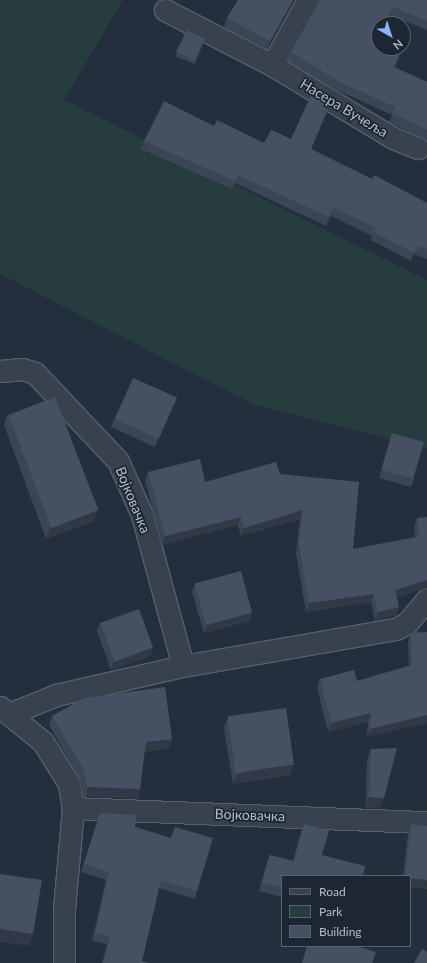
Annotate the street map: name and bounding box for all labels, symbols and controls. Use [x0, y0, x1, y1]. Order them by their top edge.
north arrow [371, 16, 411, 56]
text: N [391, 37, 406, 53]
street label: Насера Вучеља [297, 75, 391, 141]
street label: Војковачка [112, 464, 154, 536]
street label: Војковачка [214, 805, 286, 825]
legend [281, 875, 411, 947]
text: Road [319, 884, 346, 899]
text: Park [319, 904, 342, 919]
text: Building [319, 924, 362, 939]

